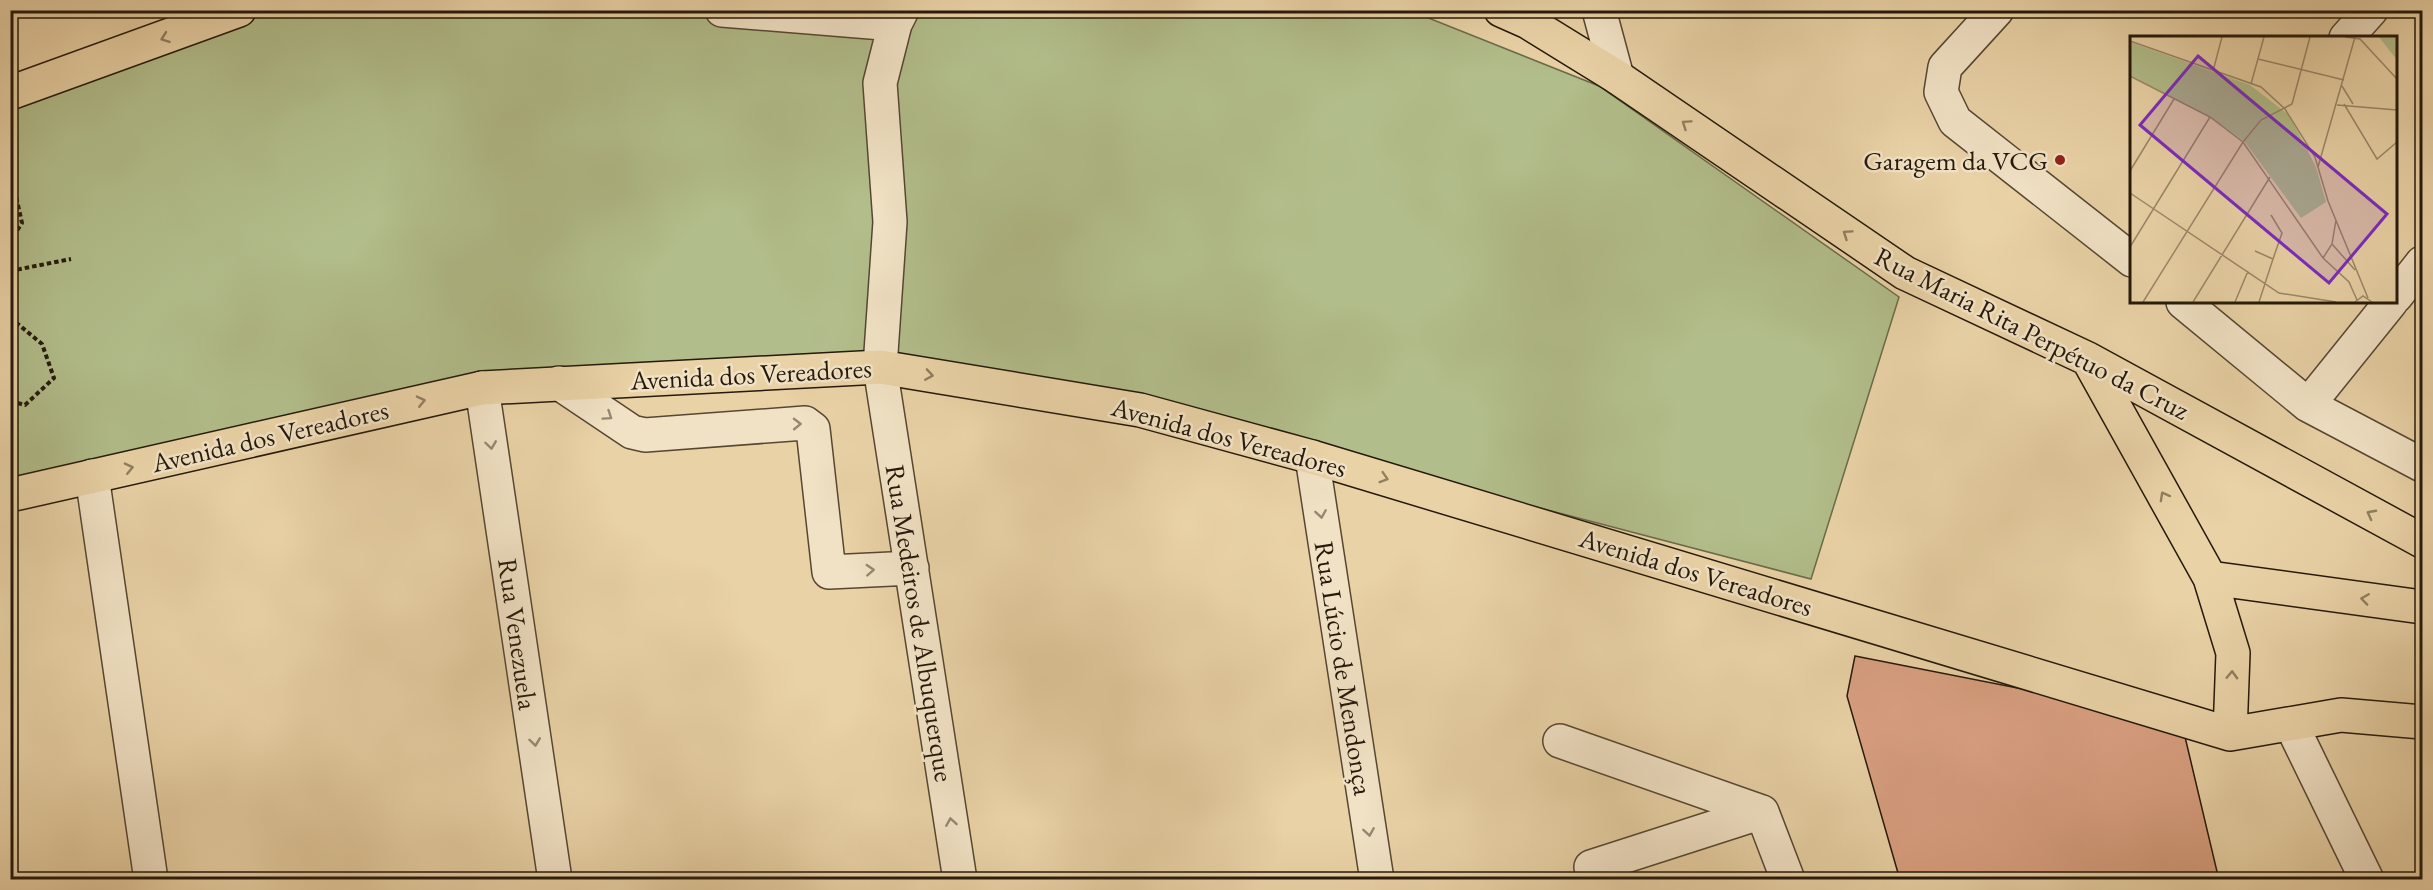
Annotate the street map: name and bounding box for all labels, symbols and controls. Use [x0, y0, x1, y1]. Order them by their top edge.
one-way arrow [160, 31, 171, 44]
inset map [2130, 36, 2397, 303]
one-way arrow [1682, 120, 1692, 132]
place label: Garagem da VCG [1863, 143, 2048, 178]
marker: Garagem da VCG [2053, 153, 2067, 167]
one-way arrow [1843, 230, 1854, 241]
street label: Rua Maria Rita Perpétuo da Cruz [1869, 238, 2196, 428]
street label: Avenida dos Vereadores [628, 350, 873, 398]
one-way arrow [923, 368, 933, 381]
street label: Avenida dos Vereadores [1107, 389, 1350, 485]
street label: Avenida dos Vereadores [147, 392, 392, 480]
one-way arrow [416, 396, 426, 409]
one-way arrow [601, 409, 612, 420]
one-way arrow [793, 418, 802, 430]
one-way arrow [484, 441, 496, 450]
one-way arrow [124, 462, 134, 475]
street label: Rua Medeiros de Albuquerque [878, 462, 962, 784]
one-way arrow [1378, 471, 1389, 483]
one-way arrow [2160, 491, 2171, 502]
one-way arrow [2366, 509, 2377, 521]
one-way arrow [1314, 510, 1326, 519]
street label: Avenida dos Vereadores [1574, 520, 1817, 624]
street label: Rua Lúcio de Mendonça [1307, 538, 1381, 798]
street label: Rua Venezuela [490, 556, 546, 712]
one-way arrow [866, 564, 875, 577]
one-way arrow [2360, 594, 2369, 606]
one-way arrow [2226, 671, 2239, 680]
one-way arrow [528, 738, 540, 747]
one-way arrow [946, 817, 958, 826]
one-way arrow [1363, 827, 1375, 836]

